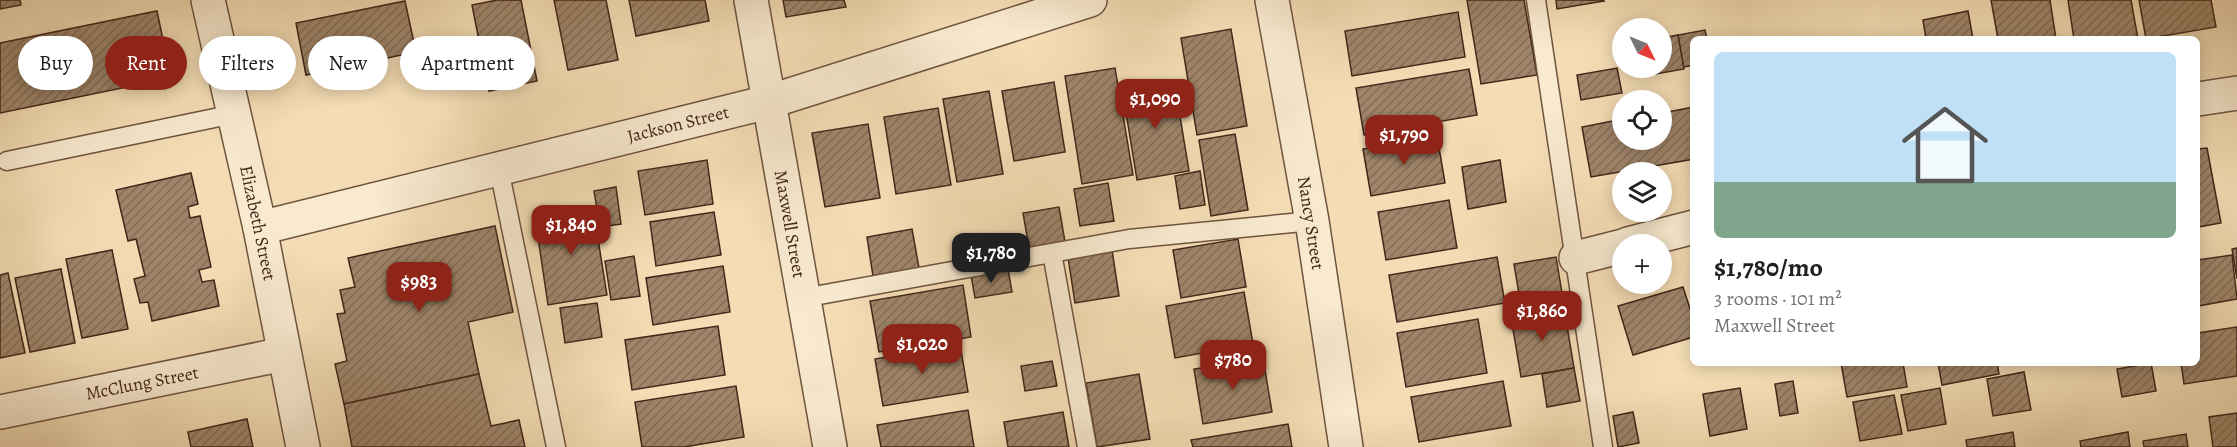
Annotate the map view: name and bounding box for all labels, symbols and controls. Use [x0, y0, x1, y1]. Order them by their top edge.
north arrow [1612, 18, 1672, 78]
map controls [1612, 18, 1672, 294]
chip: Buy [18, 36, 93, 90]
chip: Rent [105, 36, 187, 90]
chip: Filters [199, 36, 296, 90]
chip: New [308, 36, 388, 90]
chip: Apartment [400, 36, 535, 90]
pin: $1,090 [1106, 79, 1204, 130]
text: $1,090 [1129, 85, 1181, 112]
button: locate [1612, 90, 1672, 150]
icon: home [1891, 91, 1999, 199]
street label: Jackson Street [625, 100, 732, 148]
pin: $1,790 [1355, 115, 1453, 166]
text: $1,790 [1379, 121, 1429, 148]
button: layers [1612, 162, 1672, 222]
street label: Elizabeth Street [234, 163, 282, 283]
street label: Maxwell Street [769, 168, 811, 280]
street label: Nancy Street [1292, 175, 1330, 272]
pin: $1,840 [522, 205, 620, 256]
text: $1,840 [546, 211, 596, 238]
pin: $1,780 [942, 233, 1040, 284]
button: + [1612, 234, 1672, 294]
text: $1,780 [966, 239, 1016, 266]
text: $1,780/mo [1714, 250, 1823, 285]
pin: $983 [383, 262, 455, 313]
text: $983 [401, 268, 437, 295]
text: 3 rooms · 101 m² [1714, 285, 1842, 312]
pin: $1,860 [1493, 291, 1591, 342]
text: $1,860 [1517, 297, 1567, 324]
text: Maxwell Street [1714, 312, 1835, 339]
pin: $1,020 [873, 324, 971, 375]
text: $1,020 [896, 330, 948, 357]
pin: $780 [1197, 340, 1269, 391]
text: $780 [1214, 346, 1252, 373]
street label: McClung Street [83, 360, 201, 406]

